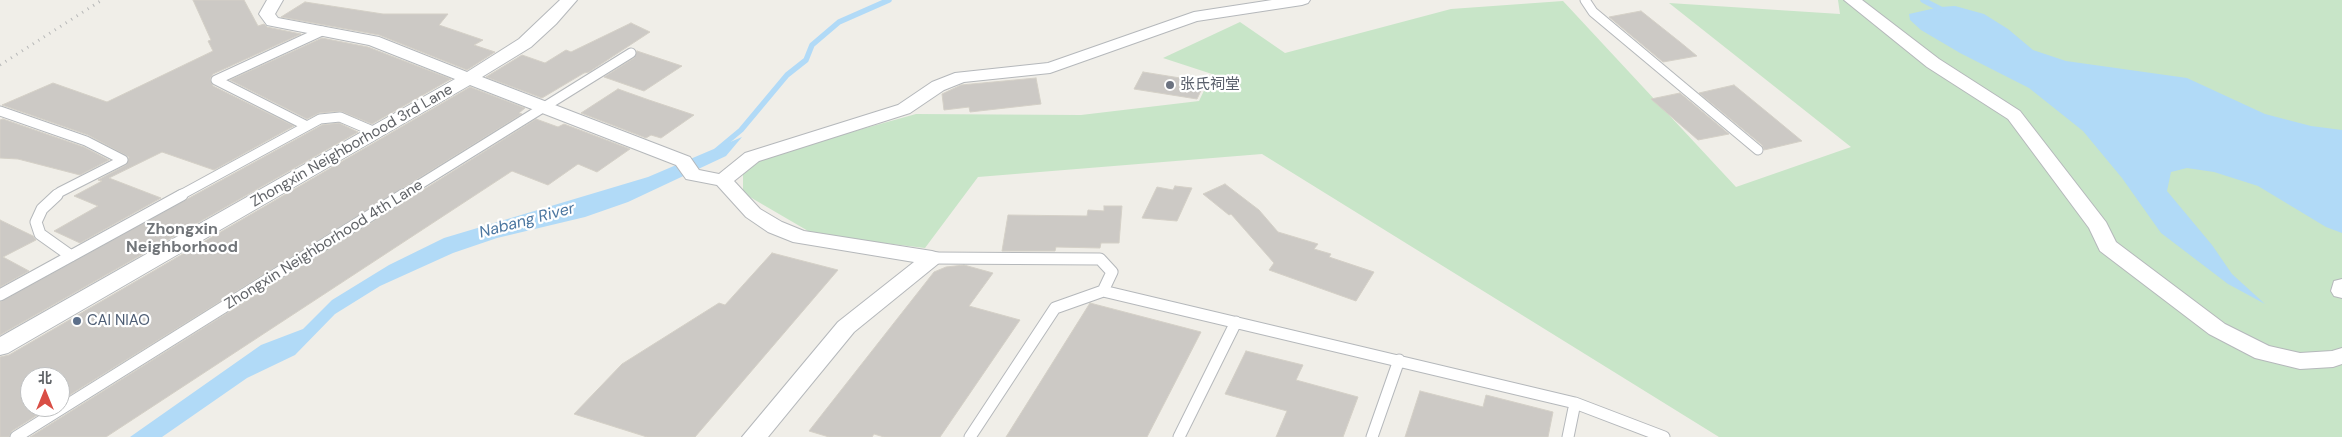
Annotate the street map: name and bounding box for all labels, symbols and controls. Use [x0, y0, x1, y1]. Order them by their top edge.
place label: 张氏祠堂 [1180, 76, 1240, 94]
marker: 张氏祠堂 [1164, 79, 1176, 91]
street label: Zhongxin Neighborhood 3rd Lane [248, 81, 456, 211]
street label: Zhongxin Neighborhood 4th Lane [222, 176, 426, 314]
water label: Nabang River [477, 199, 577, 243]
district label: Zhongxin Neighborhood [126, 220, 238, 258]
place label: CAI NIAO [87, 312, 150, 330]
marker: CAI NIAO [71, 315, 83, 327]
north arrow [20, 367, 70, 417]
text: 北 [38, 369, 52, 387]

